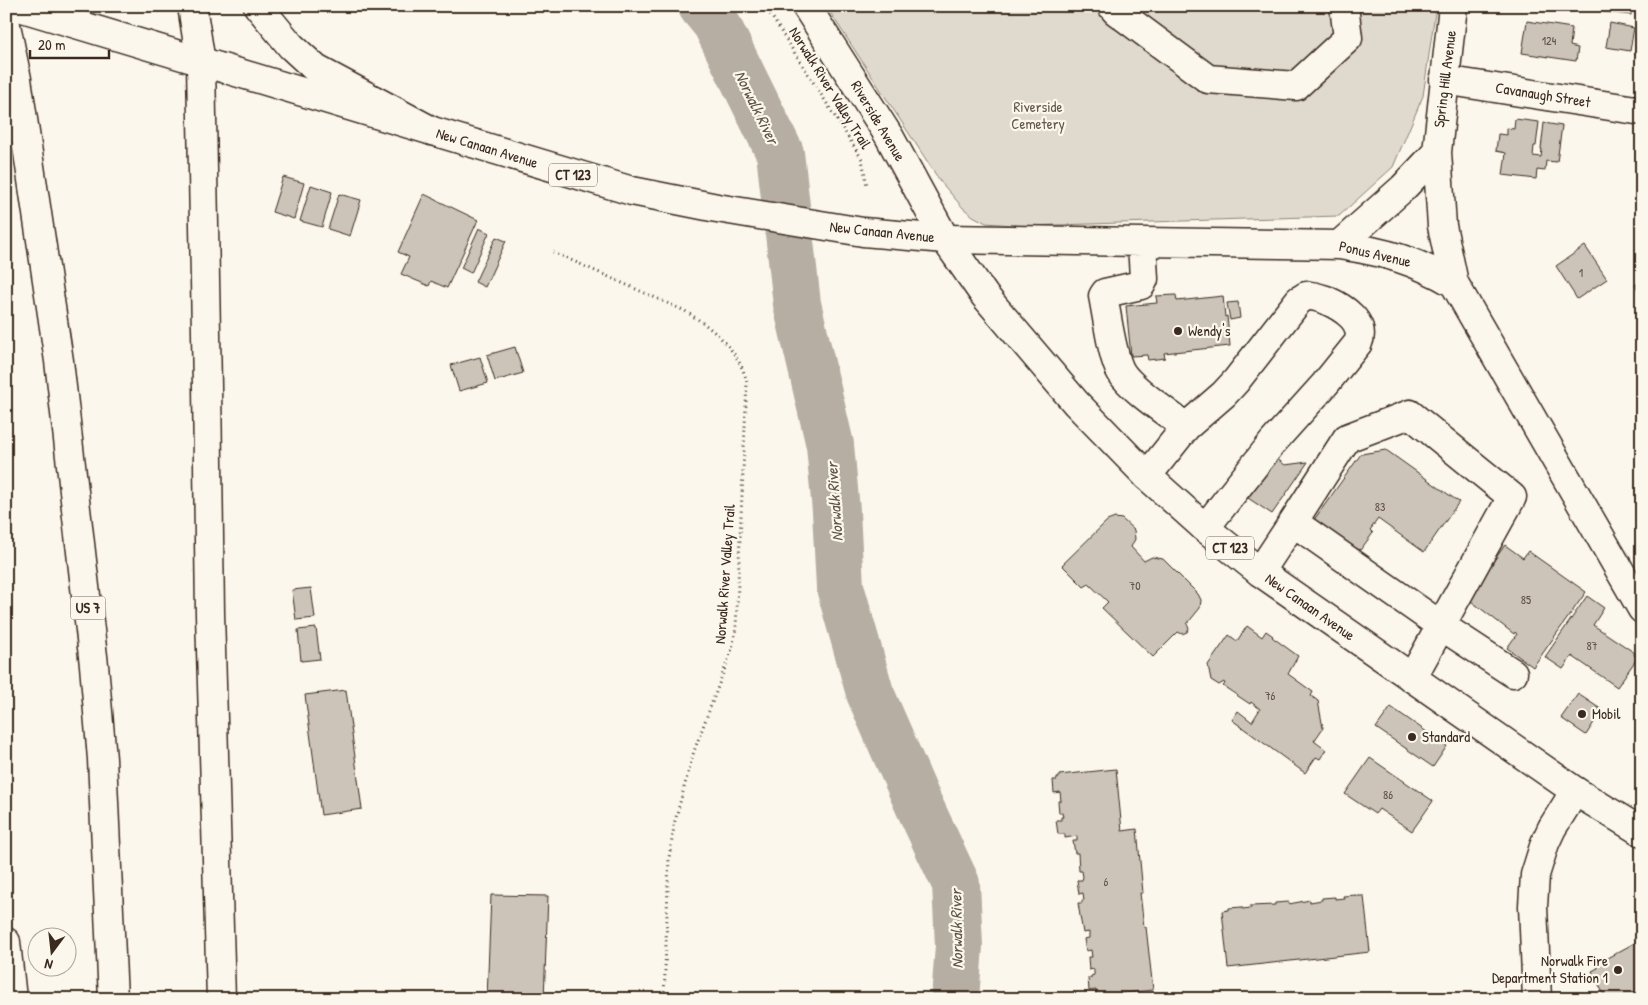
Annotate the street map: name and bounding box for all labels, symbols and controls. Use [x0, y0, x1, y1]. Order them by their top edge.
street label: Norwalk River Valley Trail [784, 23, 876, 153]
scale bar [30, 28, 109, 60]
street label: Spring Hill Avenue [1428, 29, 1461, 129]
house number: 124 [1542, 32, 1557, 49]
text: 20 m [38, 34, 65, 55]
water label: Norwalk River [730, 67, 785, 149]
street label: Riverside Avenue [846, 77, 911, 165]
street label: Cavanaugh Street [1494, 77, 1593, 113]
park label: Riverside Cemetery [1011, 96, 1065, 134]
street label: New Canaan Avenue [434, 122, 541, 173]
road number: CT 123 [549, 164, 597, 186]
street label: New Canaan Avenue [829, 216, 936, 247]
street label: Ponus Avenue [1337, 235, 1413, 272]
house number: 1 [1579, 264, 1583, 281]
place label: Wendy's [1188, 320, 1231, 341]
marker: Wendy's [1172, 325, 1184, 337]
water label: Norwalk River [820, 460, 848, 542]
house number: 83 [1375, 498, 1385, 515]
street label: Norwalk River Valley Trail [709, 503, 740, 645]
road number: CT 123 [1206, 536, 1254, 560]
street label: New Canaan Avenue [1261, 568, 1359, 645]
house number: 70 [1129, 577, 1141, 594]
house number: 85 [1521, 591, 1531, 608]
road number: US 7 [70, 596, 106, 620]
house number: 87 [1586, 637, 1598, 654]
house number: 76 [1265, 687, 1276, 704]
place label: Mobil [1592, 703, 1621, 724]
marker: Mobil [1576, 708, 1588, 720]
place label: Standard [1422, 726, 1470, 747]
marker: Standard [1406, 731, 1418, 743]
house number: 86 [1383, 786, 1393, 803]
house number: 6 [1104, 873, 1109, 890]
water label: Norwalk River [944, 887, 968, 969]
north arrow [28, 928, 78, 978]
place label: Norwalk Fire Department Station 1 [1492, 950, 1608, 988]
text: N [42, 955, 55, 975]
marker: Norwalk Fire Department Station 1 [1612, 964, 1624, 976]

